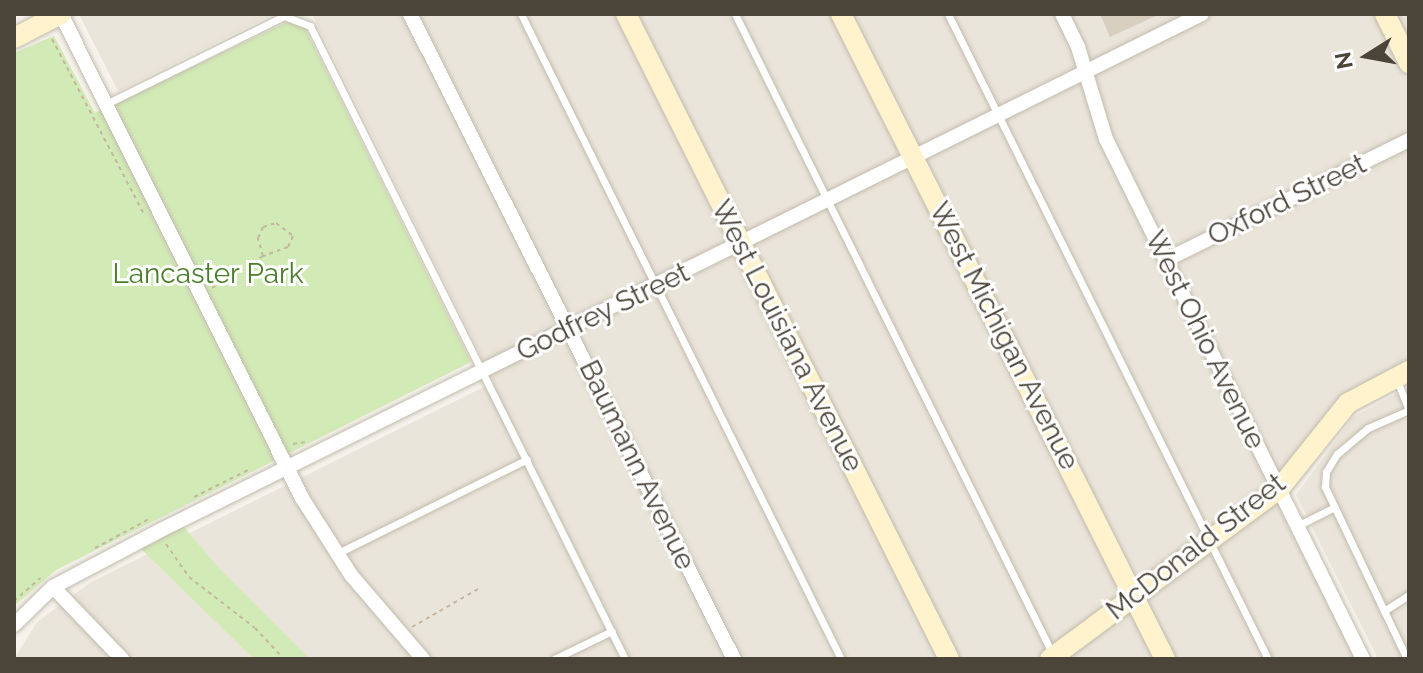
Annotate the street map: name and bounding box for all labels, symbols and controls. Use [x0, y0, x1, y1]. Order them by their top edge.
north arrow [1327, 16, 1407, 96]
text: N [1329, 50, 1358, 71]
street label: Oxford Street [1202, 147, 1372, 253]
street label: West Louisiana Avenue [704, 194, 870, 478]
street label: West Michigan Avenue [922, 196, 1086, 476]
street label: West Ohio Avenue [1137, 225, 1273, 455]
street label: Godfrey Street [511, 256, 695, 368]
park label: Lancaster Park [112, 257, 304, 291]
street label: Baumann Avenue [572, 354, 702, 576]
street label: McDonald Street [1100, 467, 1292, 627]

